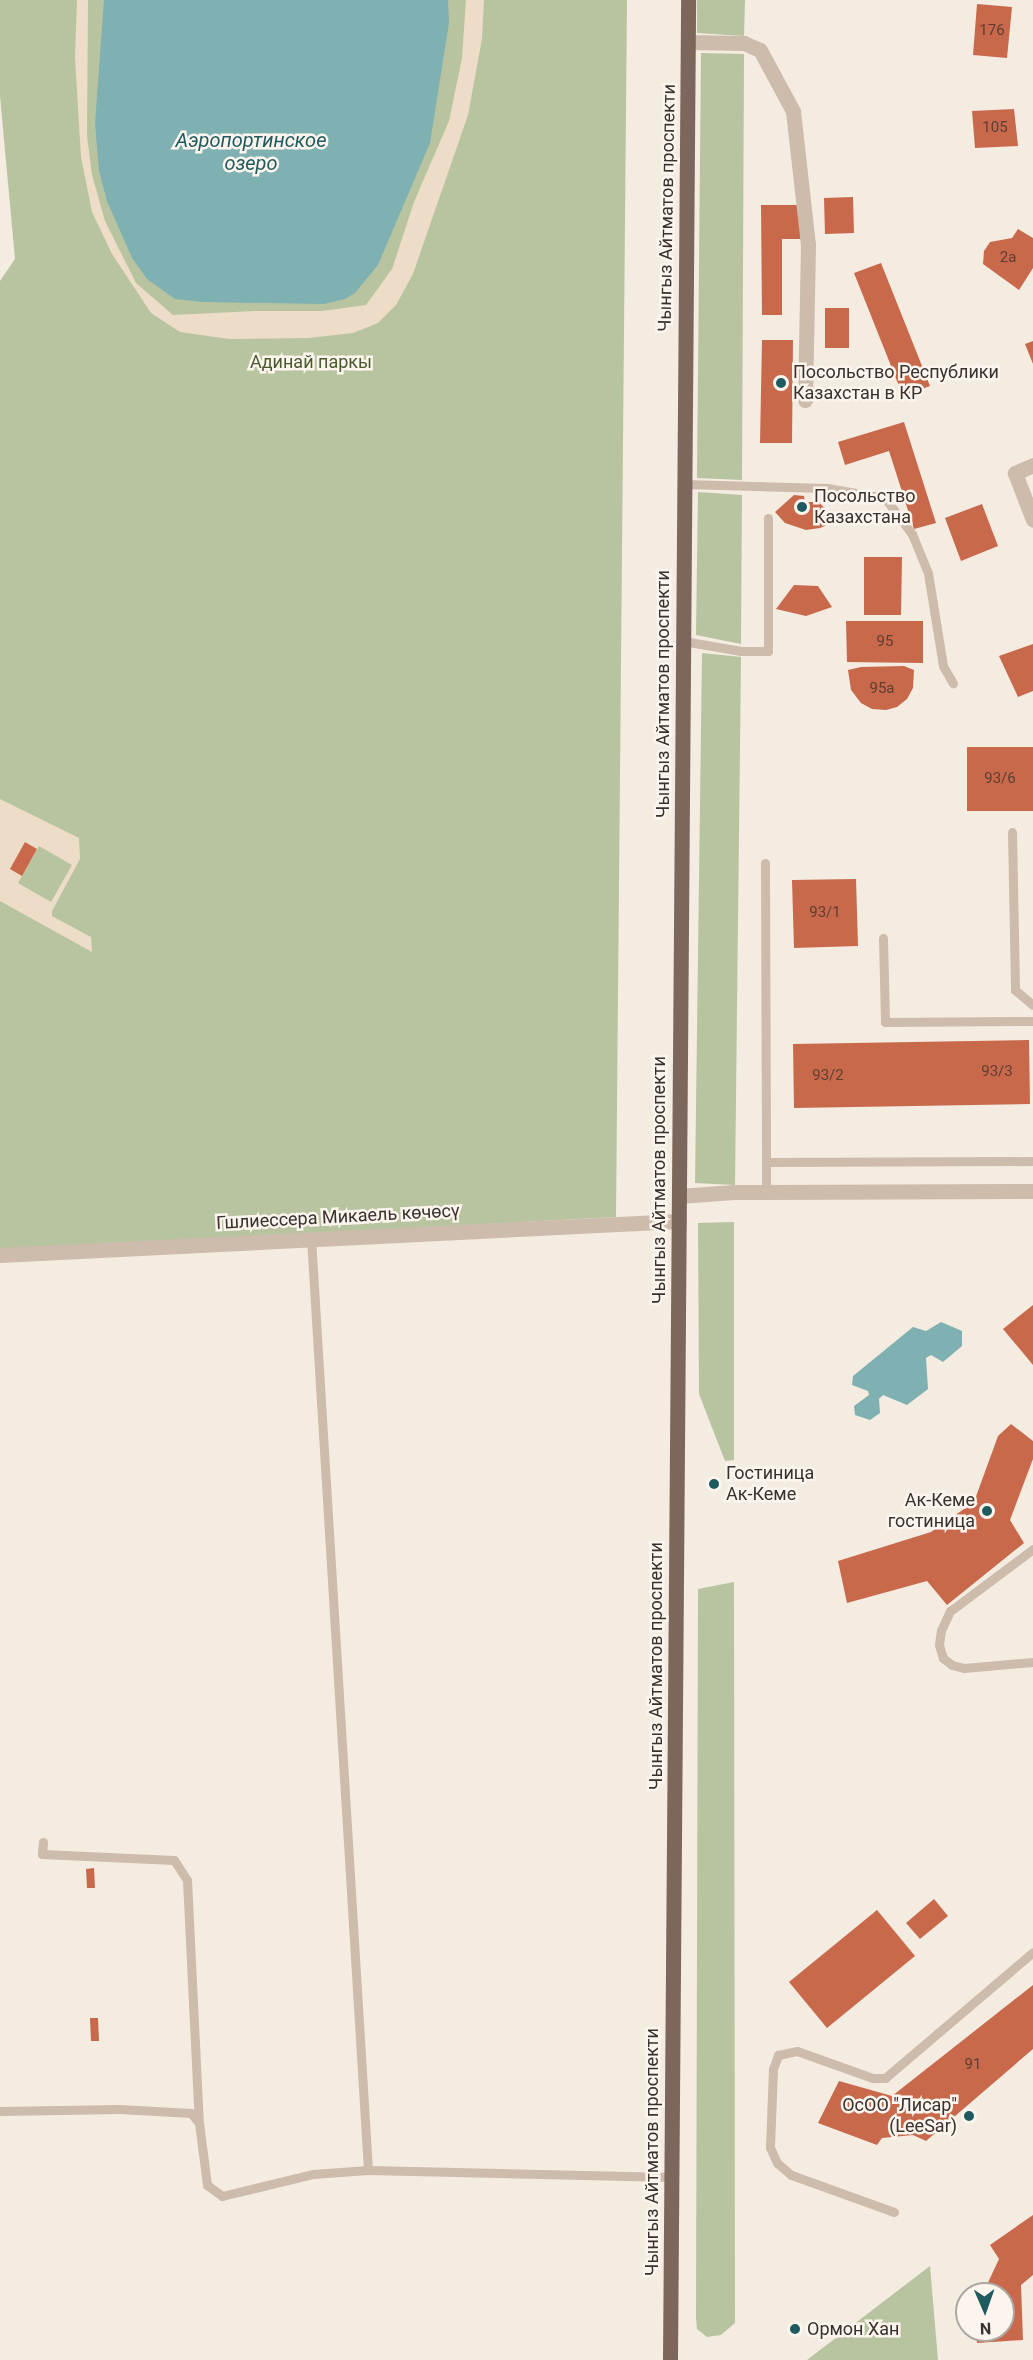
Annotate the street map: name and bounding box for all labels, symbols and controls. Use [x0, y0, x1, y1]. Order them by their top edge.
house number: 176 [979, 22, 1005, 40]
street label: Чынгыз Айтматов проспекти [654, 84, 680, 332]
house number: 105 [982, 119, 1008, 137]
water label: Аэропортинское озеро [176, 128, 326, 175]
house number: 2а [1000, 249, 1016, 267]
park label: Адинай паркы [250, 351, 372, 373]
place label: Посольство Республики Казахстан в КР [793, 362, 999, 404]
marker: Посольство Республики Казахстан в КР [774, 376, 788, 390]
place label: Посольство Казахстана [814, 486, 915, 528]
marker: Посольство Казахстана [795, 500, 809, 514]
street label: Чынгыз Айтматов проспекти [652, 570, 674, 818]
house number: 95 [877, 633, 893, 651]
house number: 95а [869, 680, 895, 698]
house number: 93/6 [984, 770, 1016, 788]
house number: 93/1 [809, 904, 841, 922]
street label: Чынгыз Айтматов проспекти [648, 1056, 670, 1304]
house number: 93/3 [981, 1063, 1013, 1081]
house number: 93/2 [812, 1067, 844, 1085]
street label: Гшлиессера Микаель көчөсү [216, 1200, 460, 1234]
place label: Гостиница Ак-Кеме [726, 1463, 814, 1506]
marker: Гостиница Ак-Кеме [707, 1477, 721, 1491]
place label: Ак-Кеме гостиница [888, 1490, 975, 1532]
marker: Ак-Кеме гостиница [980, 1504, 994, 1518]
street label: Чынгыз Айтматов проспекти [645, 1542, 667, 1790]
street label: Чынгыз Айтматов проспекти [641, 2028, 663, 2276]
house number: 91 [965, 2056, 981, 2074]
place label: ОсОО "Лисар" (LeeSar) [842, 2095, 957, 2138]
marker: ОсОО "Лисар" (LeeSar) [962, 2109, 976, 2123]
north arrow [955, 2282, 1015, 2342]
place label: Ормон Хан [807, 2318, 899, 2340]
text: N [980, 2319, 992, 2338]
marker: Ормон Хан [788, 2322, 802, 2336]

